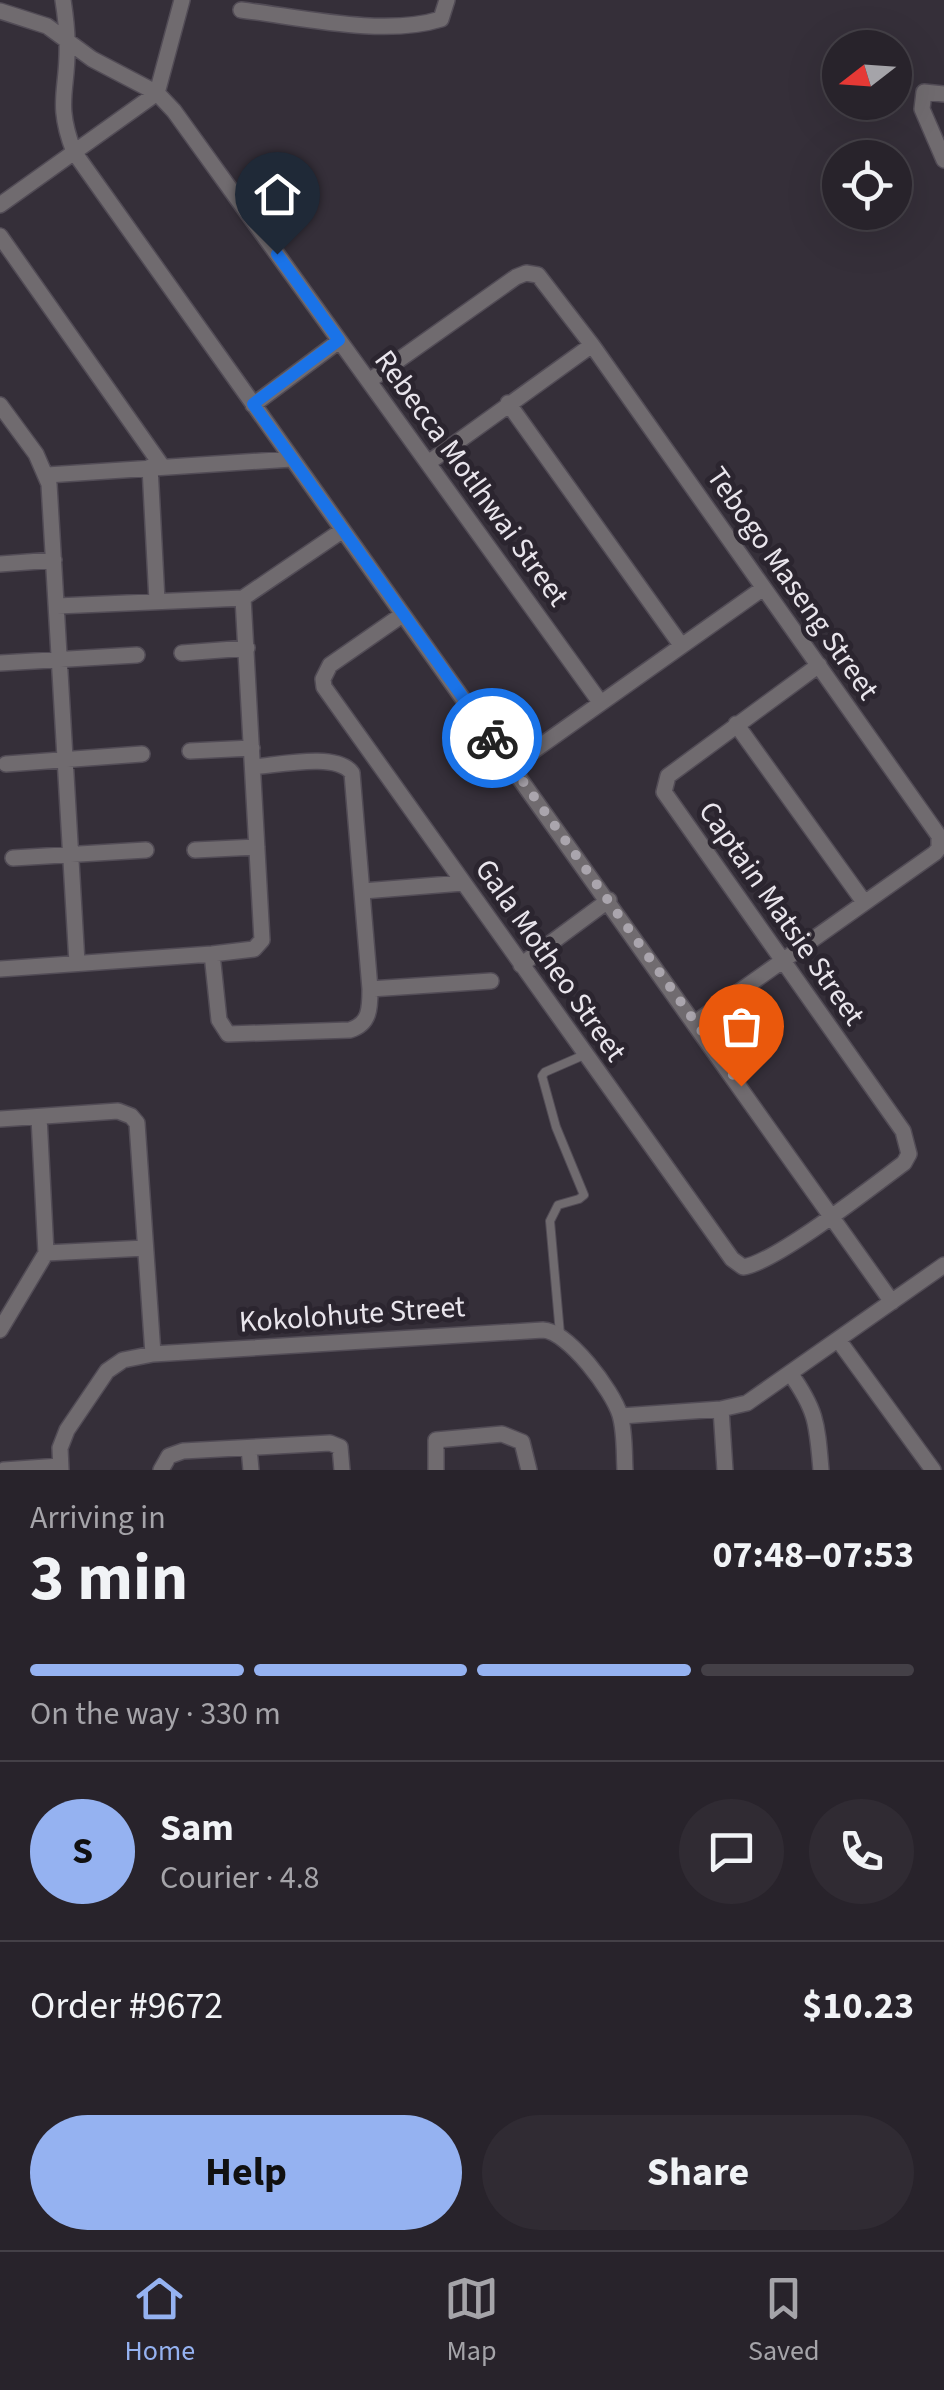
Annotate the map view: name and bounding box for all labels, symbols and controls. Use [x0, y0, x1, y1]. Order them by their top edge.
north arrow [822, 30, 912, 120]
map controls [822, 30, 912, 230]
button: locate [822, 140, 912, 230]
pin [235, 152, 320, 255]
icon: home [250, 167, 305, 222]
street label: Rebecca Motlhwai Street [364, 341, 579, 615]
street label: Tebogo Maseng Street [696, 458, 889, 709]
courier [442, 688, 542, 788]
icon: bike [465, 711, 520, 766]
street label: Captain Matsie Street [688, 792, 875, 1034]
street label: Gala Motheo Street [465, 850, 637, 1070]
pin [699, 984, 784, 1087]
icon: bag [714, 999, 769, 1054]
street label: Kokolohute Street [238, 1285, 466, 1344]
text: Arriving in [30, 1495, 166, 1541]
text: 07:48–07:53 [712, 1528, 914, 1582]
text: 3 min [30, 1532, 188, 1625]
text: On the way · 330 m [30, 1691, 281, 1737]
button: chat [679, 1799, 784, 1904]
button: phone [809, 1799, 914, 1904]
text: Sam [160, 1801, 234, 1855]
text: S [72, 1824, 93, 1878]
text: Courier · 4.8 [160, 1855, 320, 1901]
text: Order #9672 [30, 1979, 223, 2033]
text: $10.23 [802, 1979, 914, 2033]
button: Help [30, 2115, 462, 2230]
button: Share [482, 2115, 914, 2230]
tab: Home [124, 2271, 195, 2371]
tab: Map [444, 2271, 499, 2371]
tab: Saved [748, 2271, 819, 2371]

